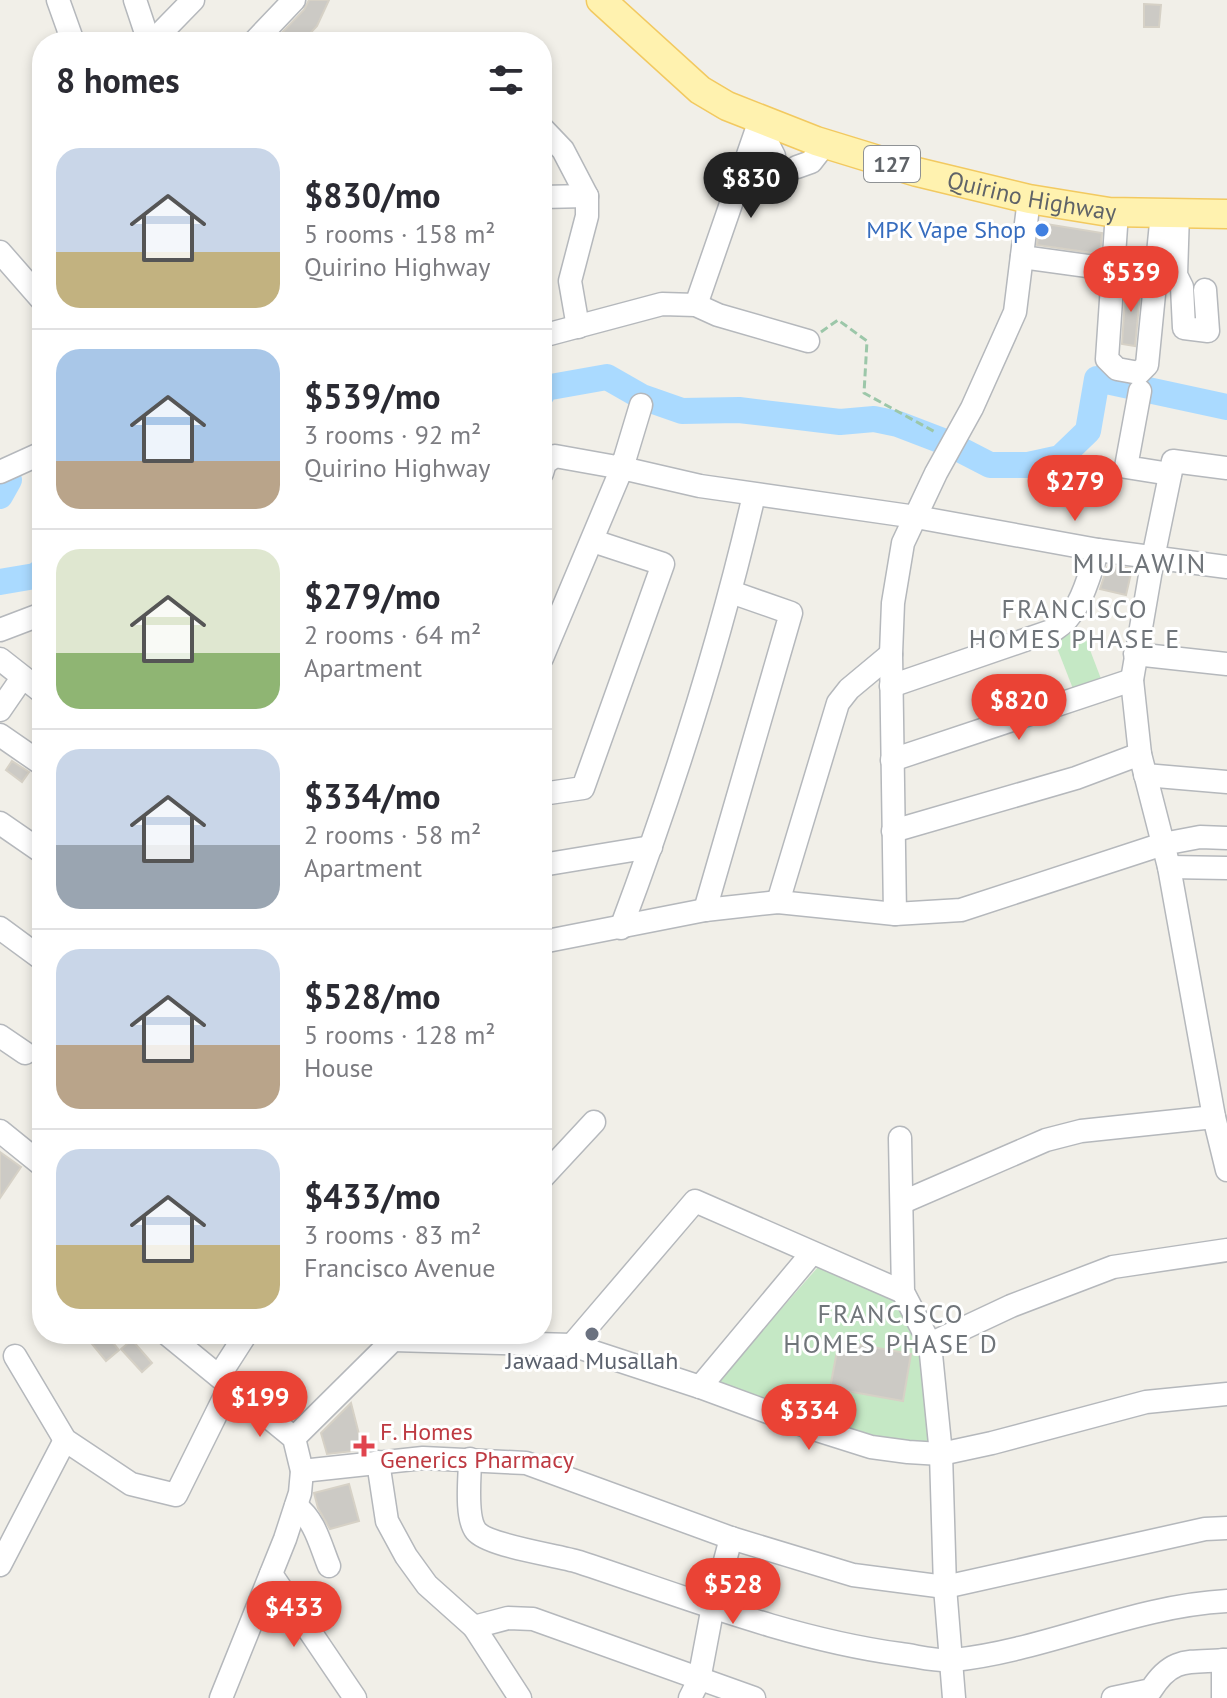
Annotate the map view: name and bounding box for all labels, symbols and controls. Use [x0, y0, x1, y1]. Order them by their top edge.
text: 8 homes [56, 58, 180, 102]
icon: filters [484, 58, 528, 102]
road number: 127 [864, 146, 920, 182]
pin: $830 [704, 152, 798, 220]
text: $830 [722, 161, 780, 194]
street label: Quirino Highway [944, 164, 1117, 227]
text: $830/mo [304, 173, 441, 217]
icon: home [120, 180, 216, 276]
place label: MPK Vape Shop [866, 214, 1026, 245]
text: 5 rooms · 158 m² [304, 217, 496, 250]
marker: MPK Vape Shop [1033, 221, 1051, 239]
pin: $539 [1084, 246, 1178, 314]
text: Quirino Highway [304, 250, 490, 283]
text: $539 [1102, 255, 1160, 288]
text: $539/mo [304, 374, 441, 418]
icon: home [120, 381, 216, 477]
text: 3 rooms · 92 m² [304, 418, 481, 451]
text: Quirino Highway [304, 451, 490, 484]
pin: $279 [1028, 455, 1122, 523]
text: $279 [1046, 464, 1104, 497]
district label: MULAWIN [1073, 544, 1207, 581]
text: $279/mo [304, 574, 441, 618]
icon: home [120, 581, 216, 677]
district label: FRANCISCO HOMES PHASE E [969, 592, 1181, 655]
text: 2 rooms · 64 m² [304, 618, 481, 651]
text: Apartment [304, 651, 422, 684]
pin: $820 [972, 674, 1066, 742]
text: $820 [990, 683, 1048, 716]
text: $334/mo [304, 774, 441, 818]
icon: home [120, 781, 216, 877]
text: 2 rooms · 58 m² [304, 818, 481, 851]
text: Apartment [304, 851, 422, 884]
text: $528/mo [304, 974, 441, 1018]
icon: home [120, 981, 216, 1077]
text: 5 rooms · 128 m² [304, 1018, 496, 1051]
text: House [304, 1051, 374, 1084]
text: $433/mo [304, 1174, 441, 1218]
icon: home [120, 1181, 216, 1277]
text: 3 rooms · 83 m² [304, 1218, 481, 1251]
text: Francisco Avenue [304, 1251, 495, 1284]
district label: FRANCISCO HOMES PHASE D [783, 1297, 999, 1360]
marker: Jawaad Musallah [583, 1325, 601, 1343]
place label: Jawaad Musallah [505, 1345, 678, 1376]
pin: $199 [213, 1371, 307, 1439]
text: $199 [231, 1380, 289, 1413]
pin: $334 [762, 1384, 856, 1452]
text: $334 [780, 1393, 838, 1426]
place label: F. Homes Generics Pharmacy [380, 1416, 574, 1475]
marker: F. Homes Generics Pharmacy [355, 1437, 373, 1455]
pin: $528 [686, 1558, 780, 1626]
text: $528 [704, 1567, 762, 1600]
pin: $433 [247, 1581, 341, 1649]
text: $433 [265, 1590, 323, 1623]

